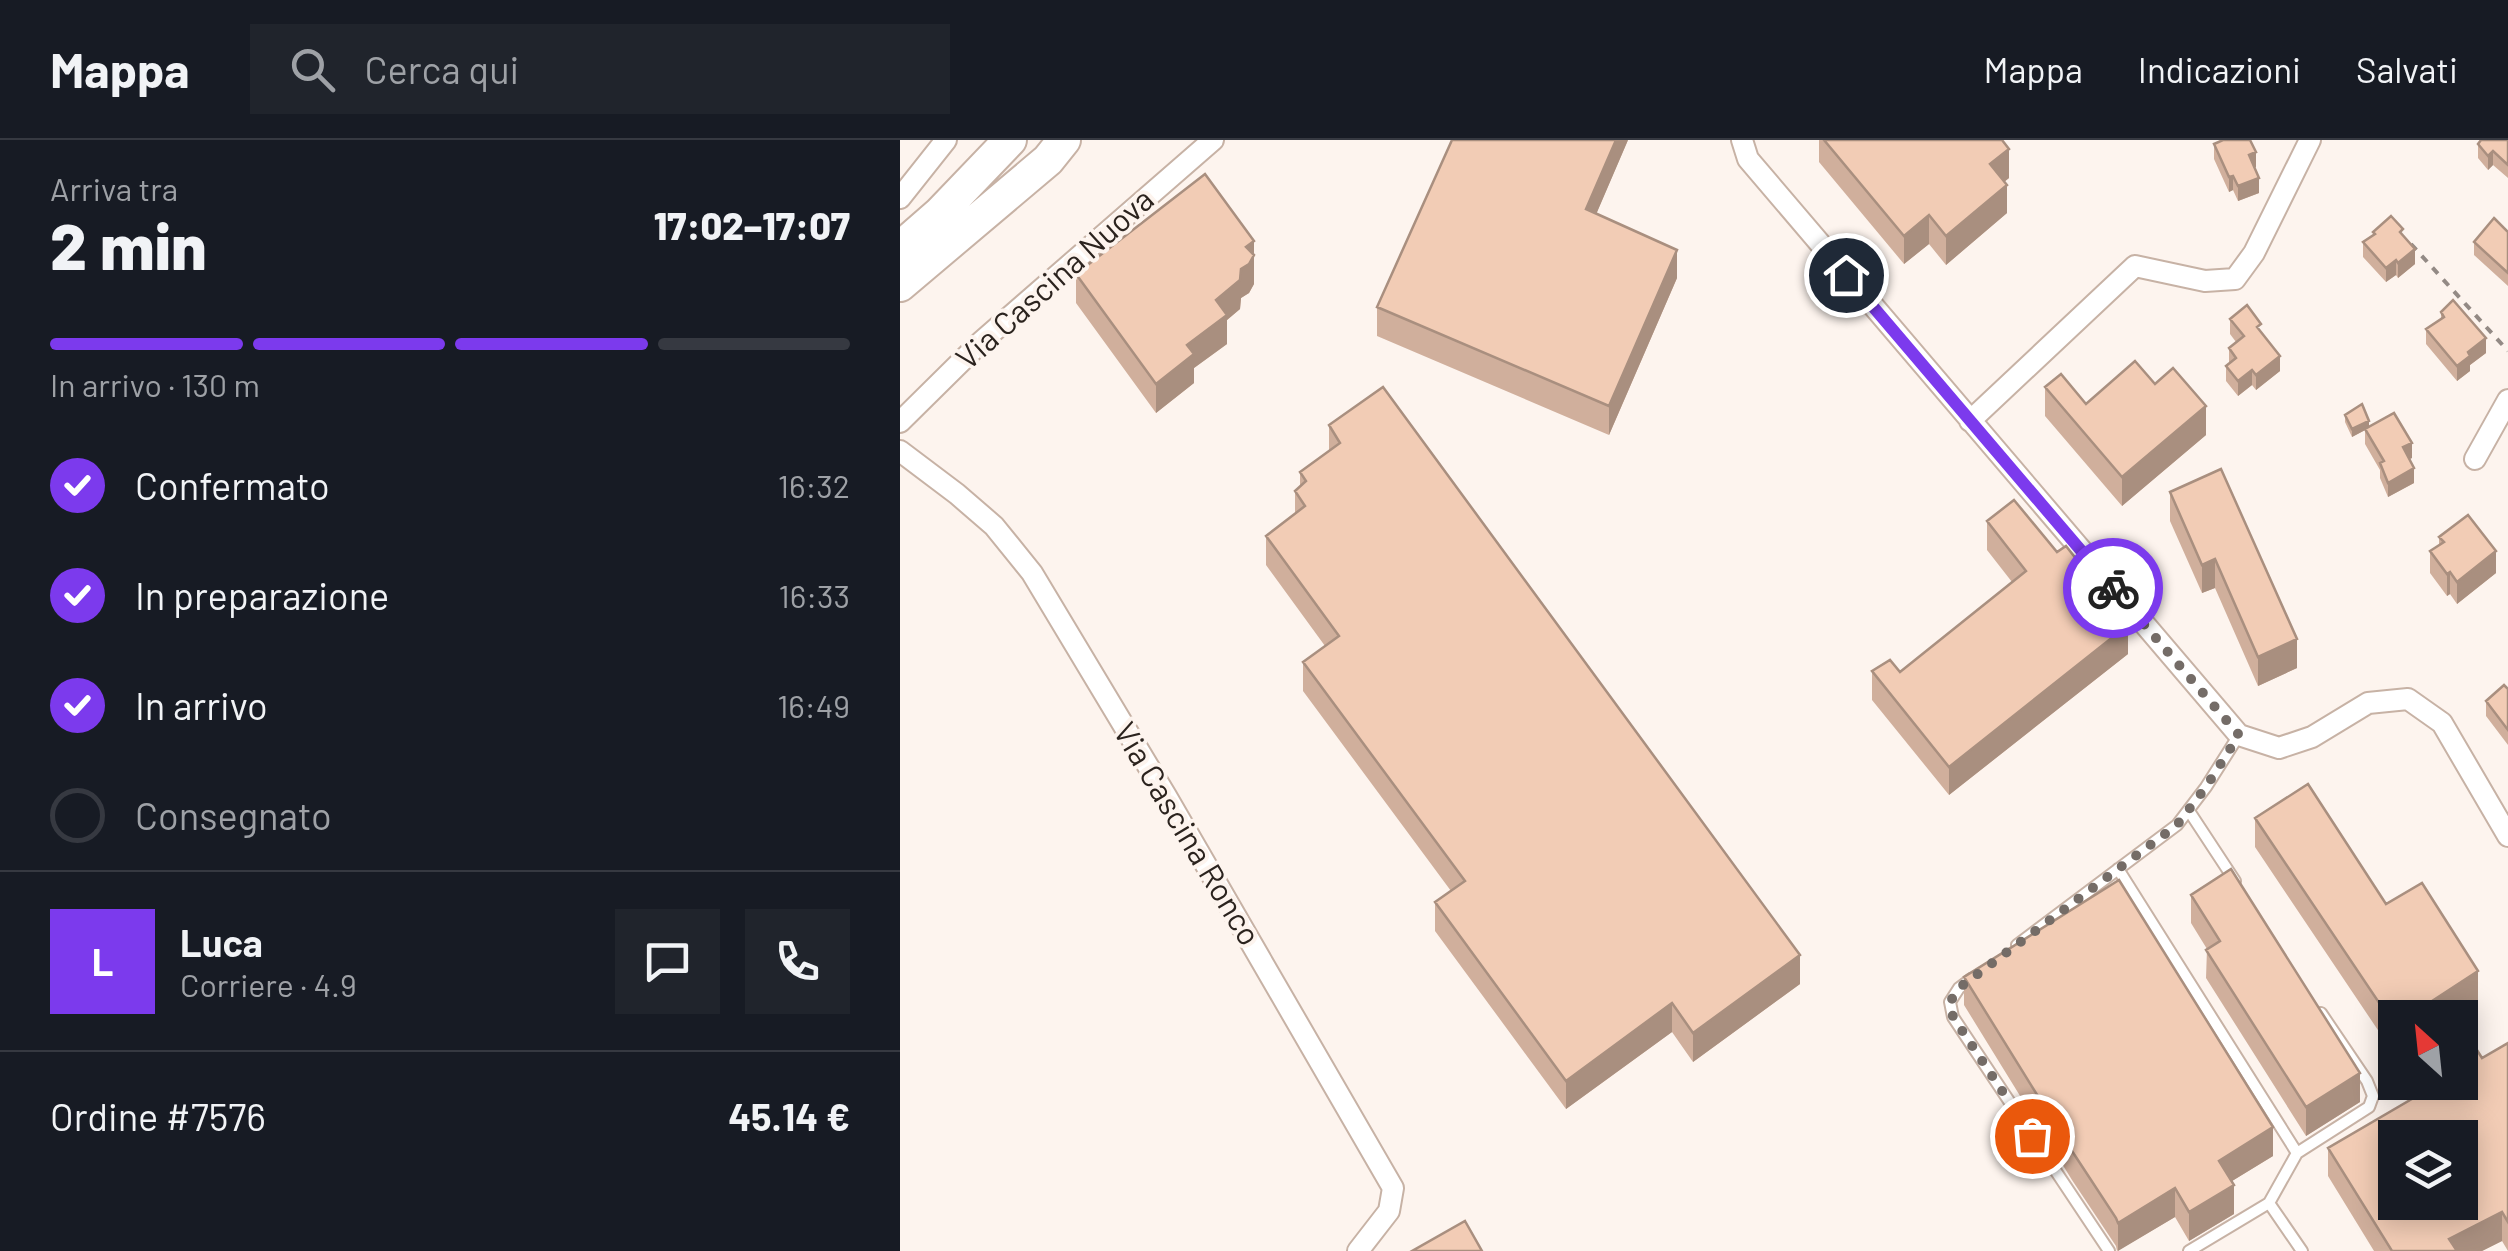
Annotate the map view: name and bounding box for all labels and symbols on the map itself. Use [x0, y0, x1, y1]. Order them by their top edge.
street label: Via Cascina Nuova [947, 179, 1160, 376]
pin [1804, 233, 1889, 318]
courier [2063, 538, 2163, 638]
street label: Via Cascina Ronco [1107, 715, 1270, 951]
north arrow [2378, 1000, 2478, 1100]
pin [1990, 1094, 2075, 1179]

